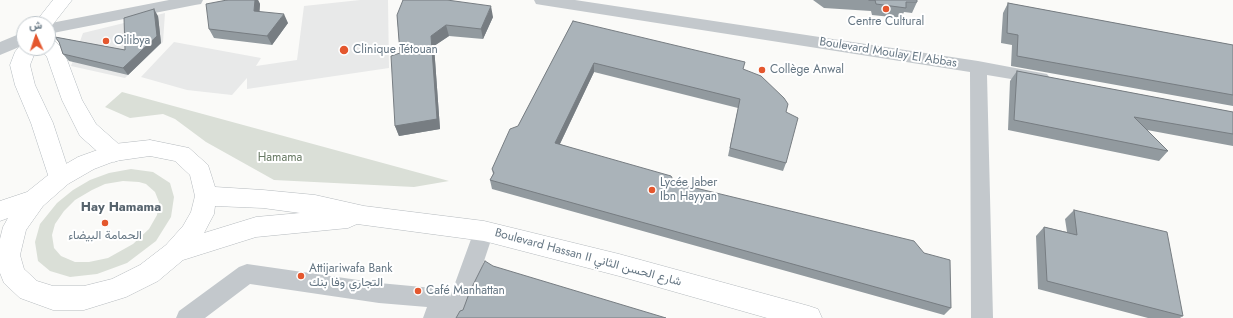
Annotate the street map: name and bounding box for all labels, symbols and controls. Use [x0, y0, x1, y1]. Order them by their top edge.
marker: Centre Cultural [881, 4, 891, 14]
place label: Centre Cultural [848, 15, 924, 29]
north arrow [16, 16, 56, 56]
text: ش [28, 17, 42, 33]
place label: Oilibya [114, 34, 150, 48]
street label: Boulevard Moulay El Abbas [818, 35, 958, 71]
marker: Oilibya [101, 36, 111, 46]
place label: Clinique Tétouan [353, 43, 438, 57]
marker: Clinique Tétouan [338, 44, 350, 56]
place label: Collège Anwal [770, 63, 844, 77]
marker: Collège Anwal [757, 65, 767, 75]
park label: Hamama [258, 151, 302, 165]
place label: Lycée Jaber Ibn Hayyan [660, 176, 717, 204]
marker: Lycée Jaber Ibn Hayyan [647, 185, 657, 195]
district label: Hay Hamama [81, 200, 161, 216]
marker: الحمامة البيضاء [100, 218, 110, 228]
street label: Boulevard Hassan II شارع الحسن الثاني [493, 226, 683, 290]
place label: الحمامة البيضاء [68, 229, 142, 243]
place label: Attijariwafa Bank التجاري وفا بنك [309, 262, 393, 290]
marker: Attijariwafa Bank التجاري وفا بنك [296, 271, 306, 281]
place label: Café Manhattan [426, 284, 505, 298]
marker: Café Manhattan [413, 286, 423, 296]

